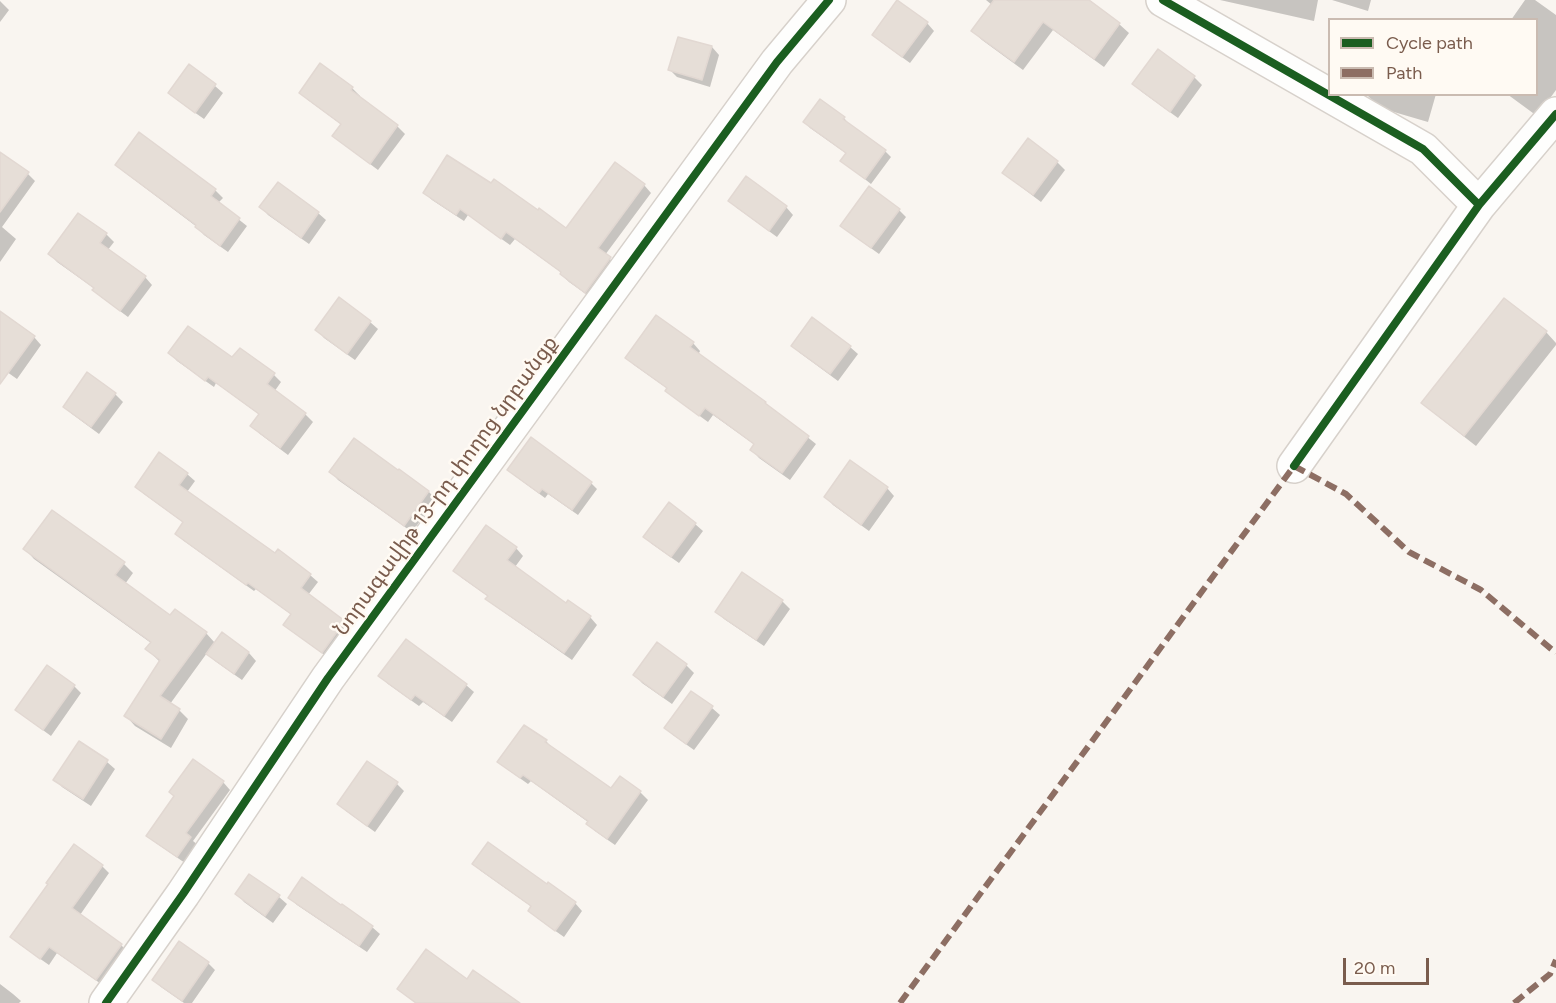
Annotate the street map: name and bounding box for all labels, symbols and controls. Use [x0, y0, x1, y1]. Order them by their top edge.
legend [1328, 18, 1538, 96]
text: Cycle path [1386, 32, 1473, 54]
text: Path [1386, 62, 1422, 84]
street label: Նորագավիթ 13-րդ փողոց նրբանցք [329, 331, 563, 641]
scale bar [1346, 946, 1432, 984]
text: 20 m [1354, 957, 1395, 979]

